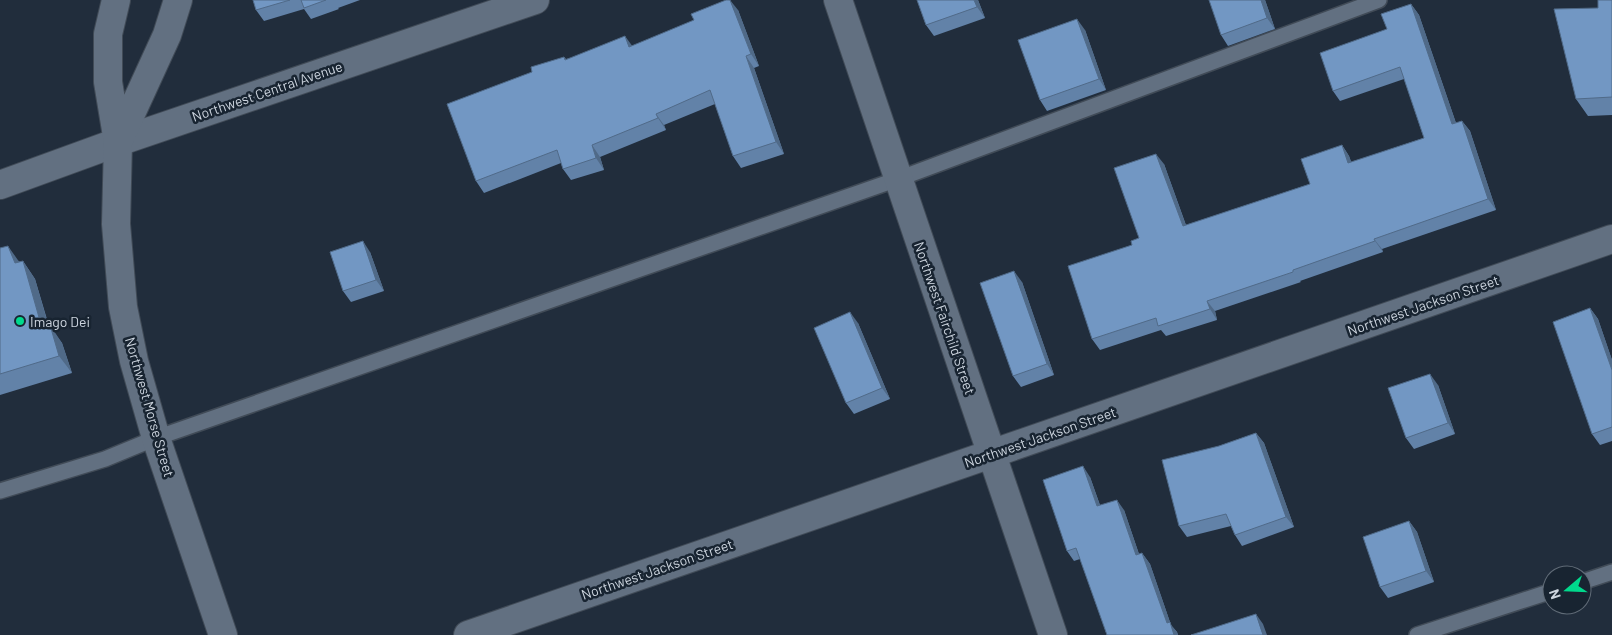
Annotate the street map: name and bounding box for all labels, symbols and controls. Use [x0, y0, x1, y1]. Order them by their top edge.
street label: Northwest Central Avenue [190, 57, 344, 125]
street label: Northwest Fairchild Street [911, 239, 979, 397]
street label: Northwest Jackson Street [1345, 271, 1501, 339]
place label: Imago Dei [30, 313, 90, 330]
marker: Imago Dei [14, 315, 26, 327]
street label: Northwest Morse Street [122, 335, 178, 479]
street label: Northwest Jackson Street [962, 403, 1118, 471]
street label: Northwest Jackson Street [579, 535, 735, 603]
north arrow [1542, 565, 1592, 615]
text: N [1545, 587, 1564, 602]

